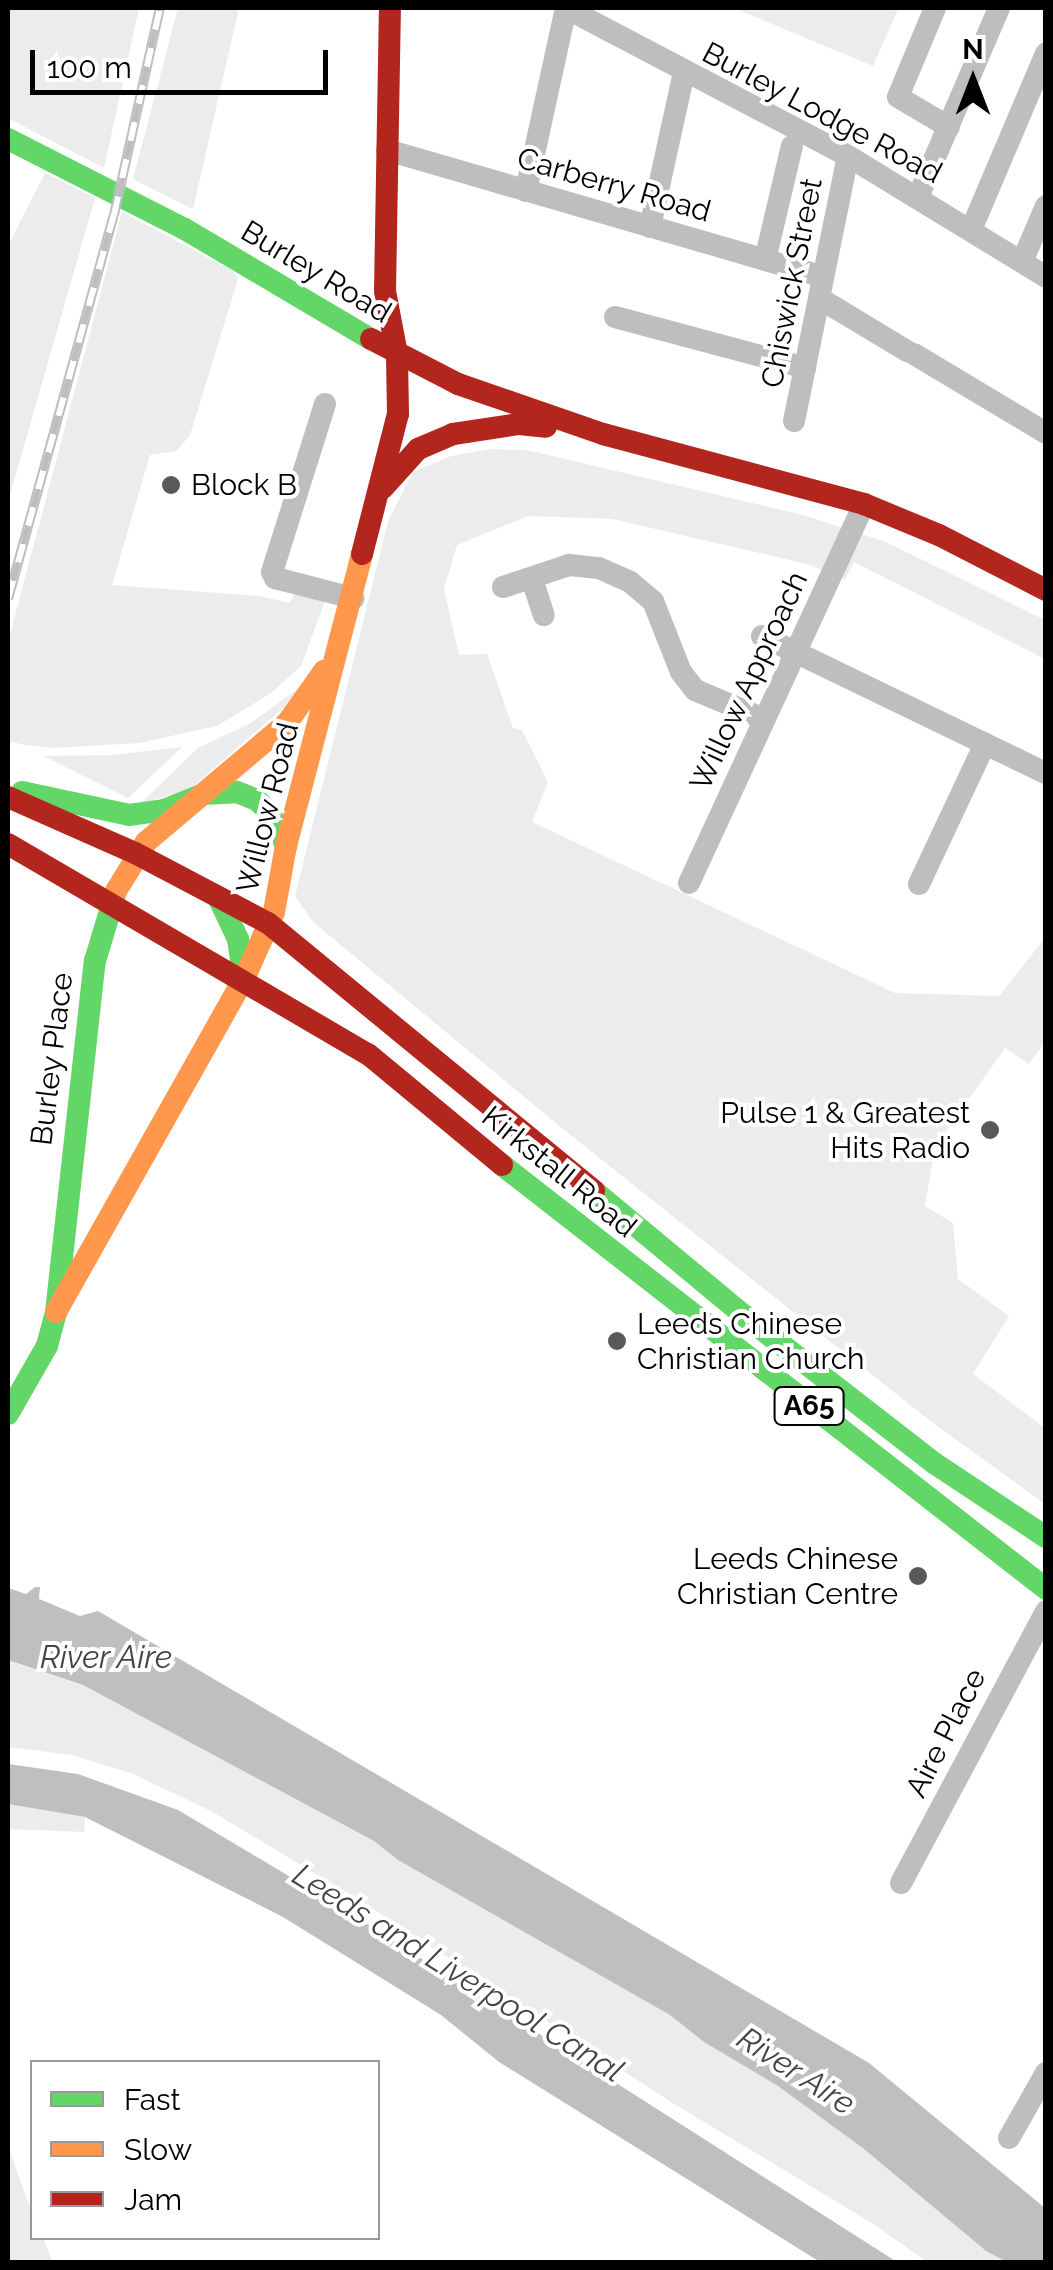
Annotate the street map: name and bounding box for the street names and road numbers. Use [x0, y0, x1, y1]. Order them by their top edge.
street label: Burley Lodge Road [696, 34, 948, 192]
street label: Carberry Road [513, 140, 715, 230]
street label: Chiswick Street [754, 175, 830, 391]
street label: Burley Road [234, 213, 398, 331]
street label: Willow Approach [682, 565, 816, 797]
street label: Willow Road [229, 718, 307, 898]
street label: Burley Place [23, 970, 81, 1148]
street label: Kirkstall Road [474, 1099, 644, 1245]
road number: A65 [772, 1383, 846, 1429]
street label: Aire Place [898, 1663, 994, 1803]

